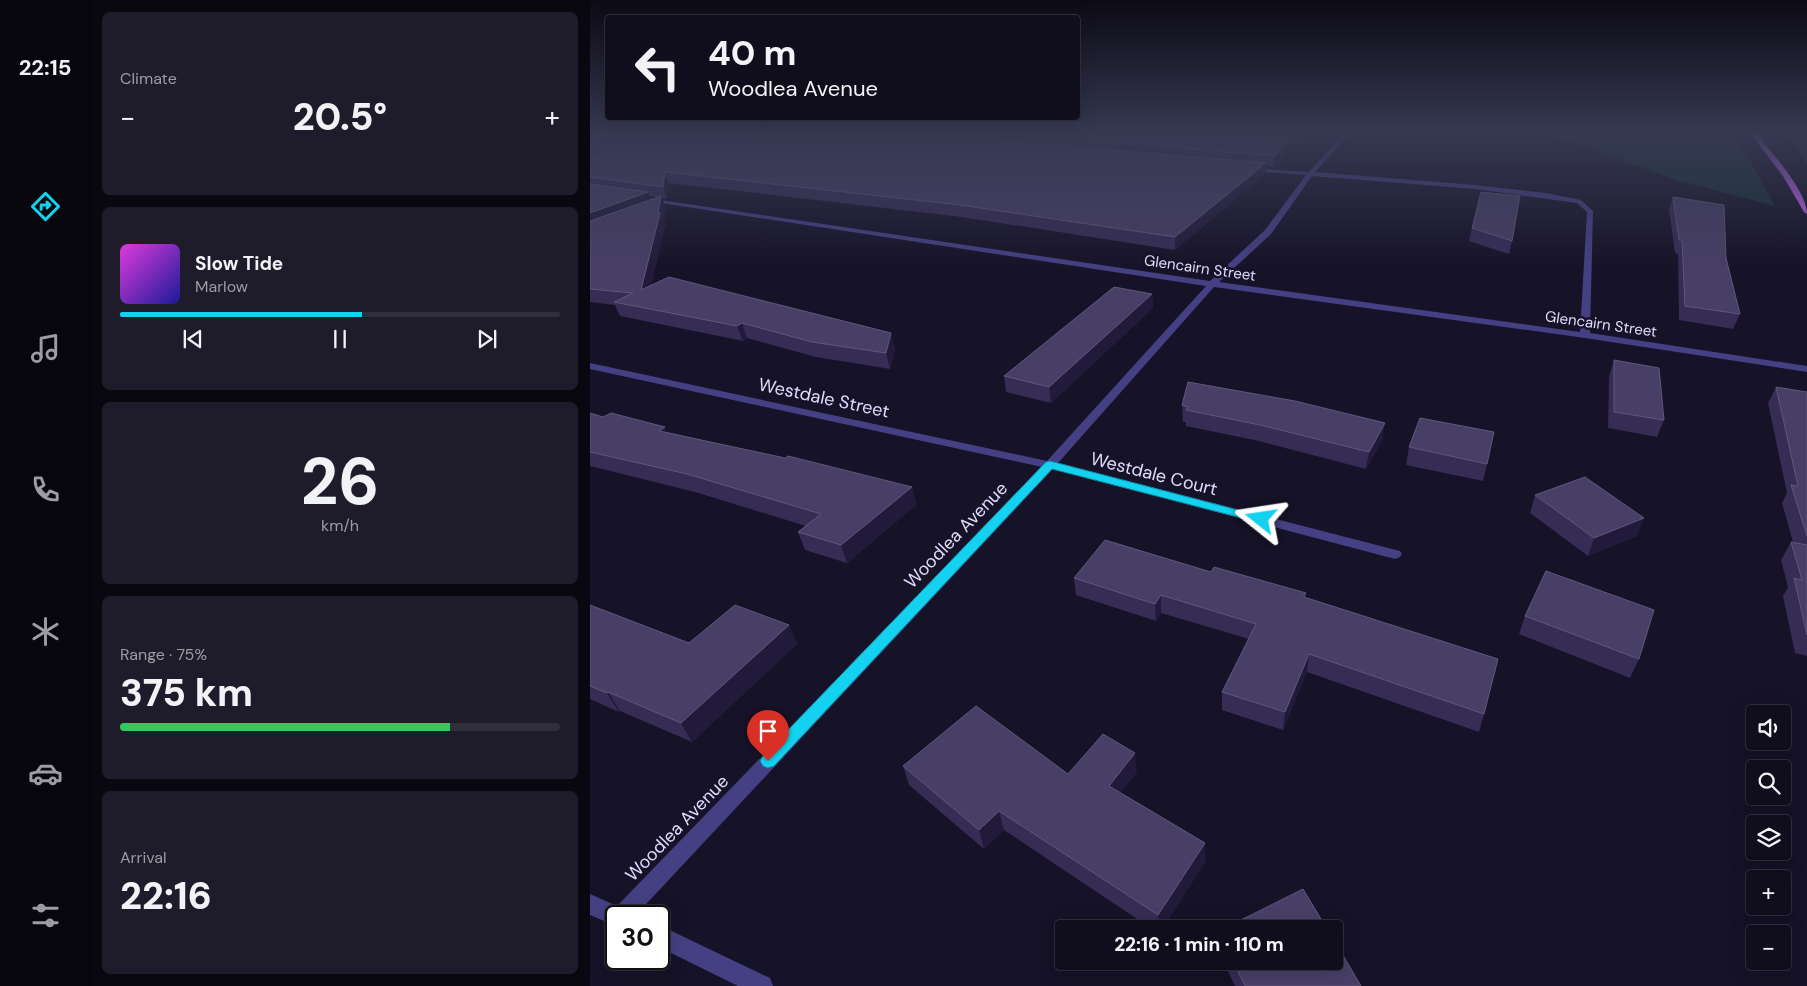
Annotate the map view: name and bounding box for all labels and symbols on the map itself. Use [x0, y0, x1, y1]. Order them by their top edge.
street label: Glencairn Street [1143, 250, 1257, 286]
street label: Glencairn Street [1544, 306, 1658, 342]
street label: Westdale Street [756, 372, 892, 424]
street label: Westdale Court [1088, 447, 1220, 501]
street label: Woodlea Avenue [899, 477, 1013, 593]
position arrow [1234, 492, 1286, 544]
pin [747, 710, 789, 761]
street label: Woodlea Avenue [620, 770, 734, 886]
speed limit sign: 30 [605, 905, 670, 970]

